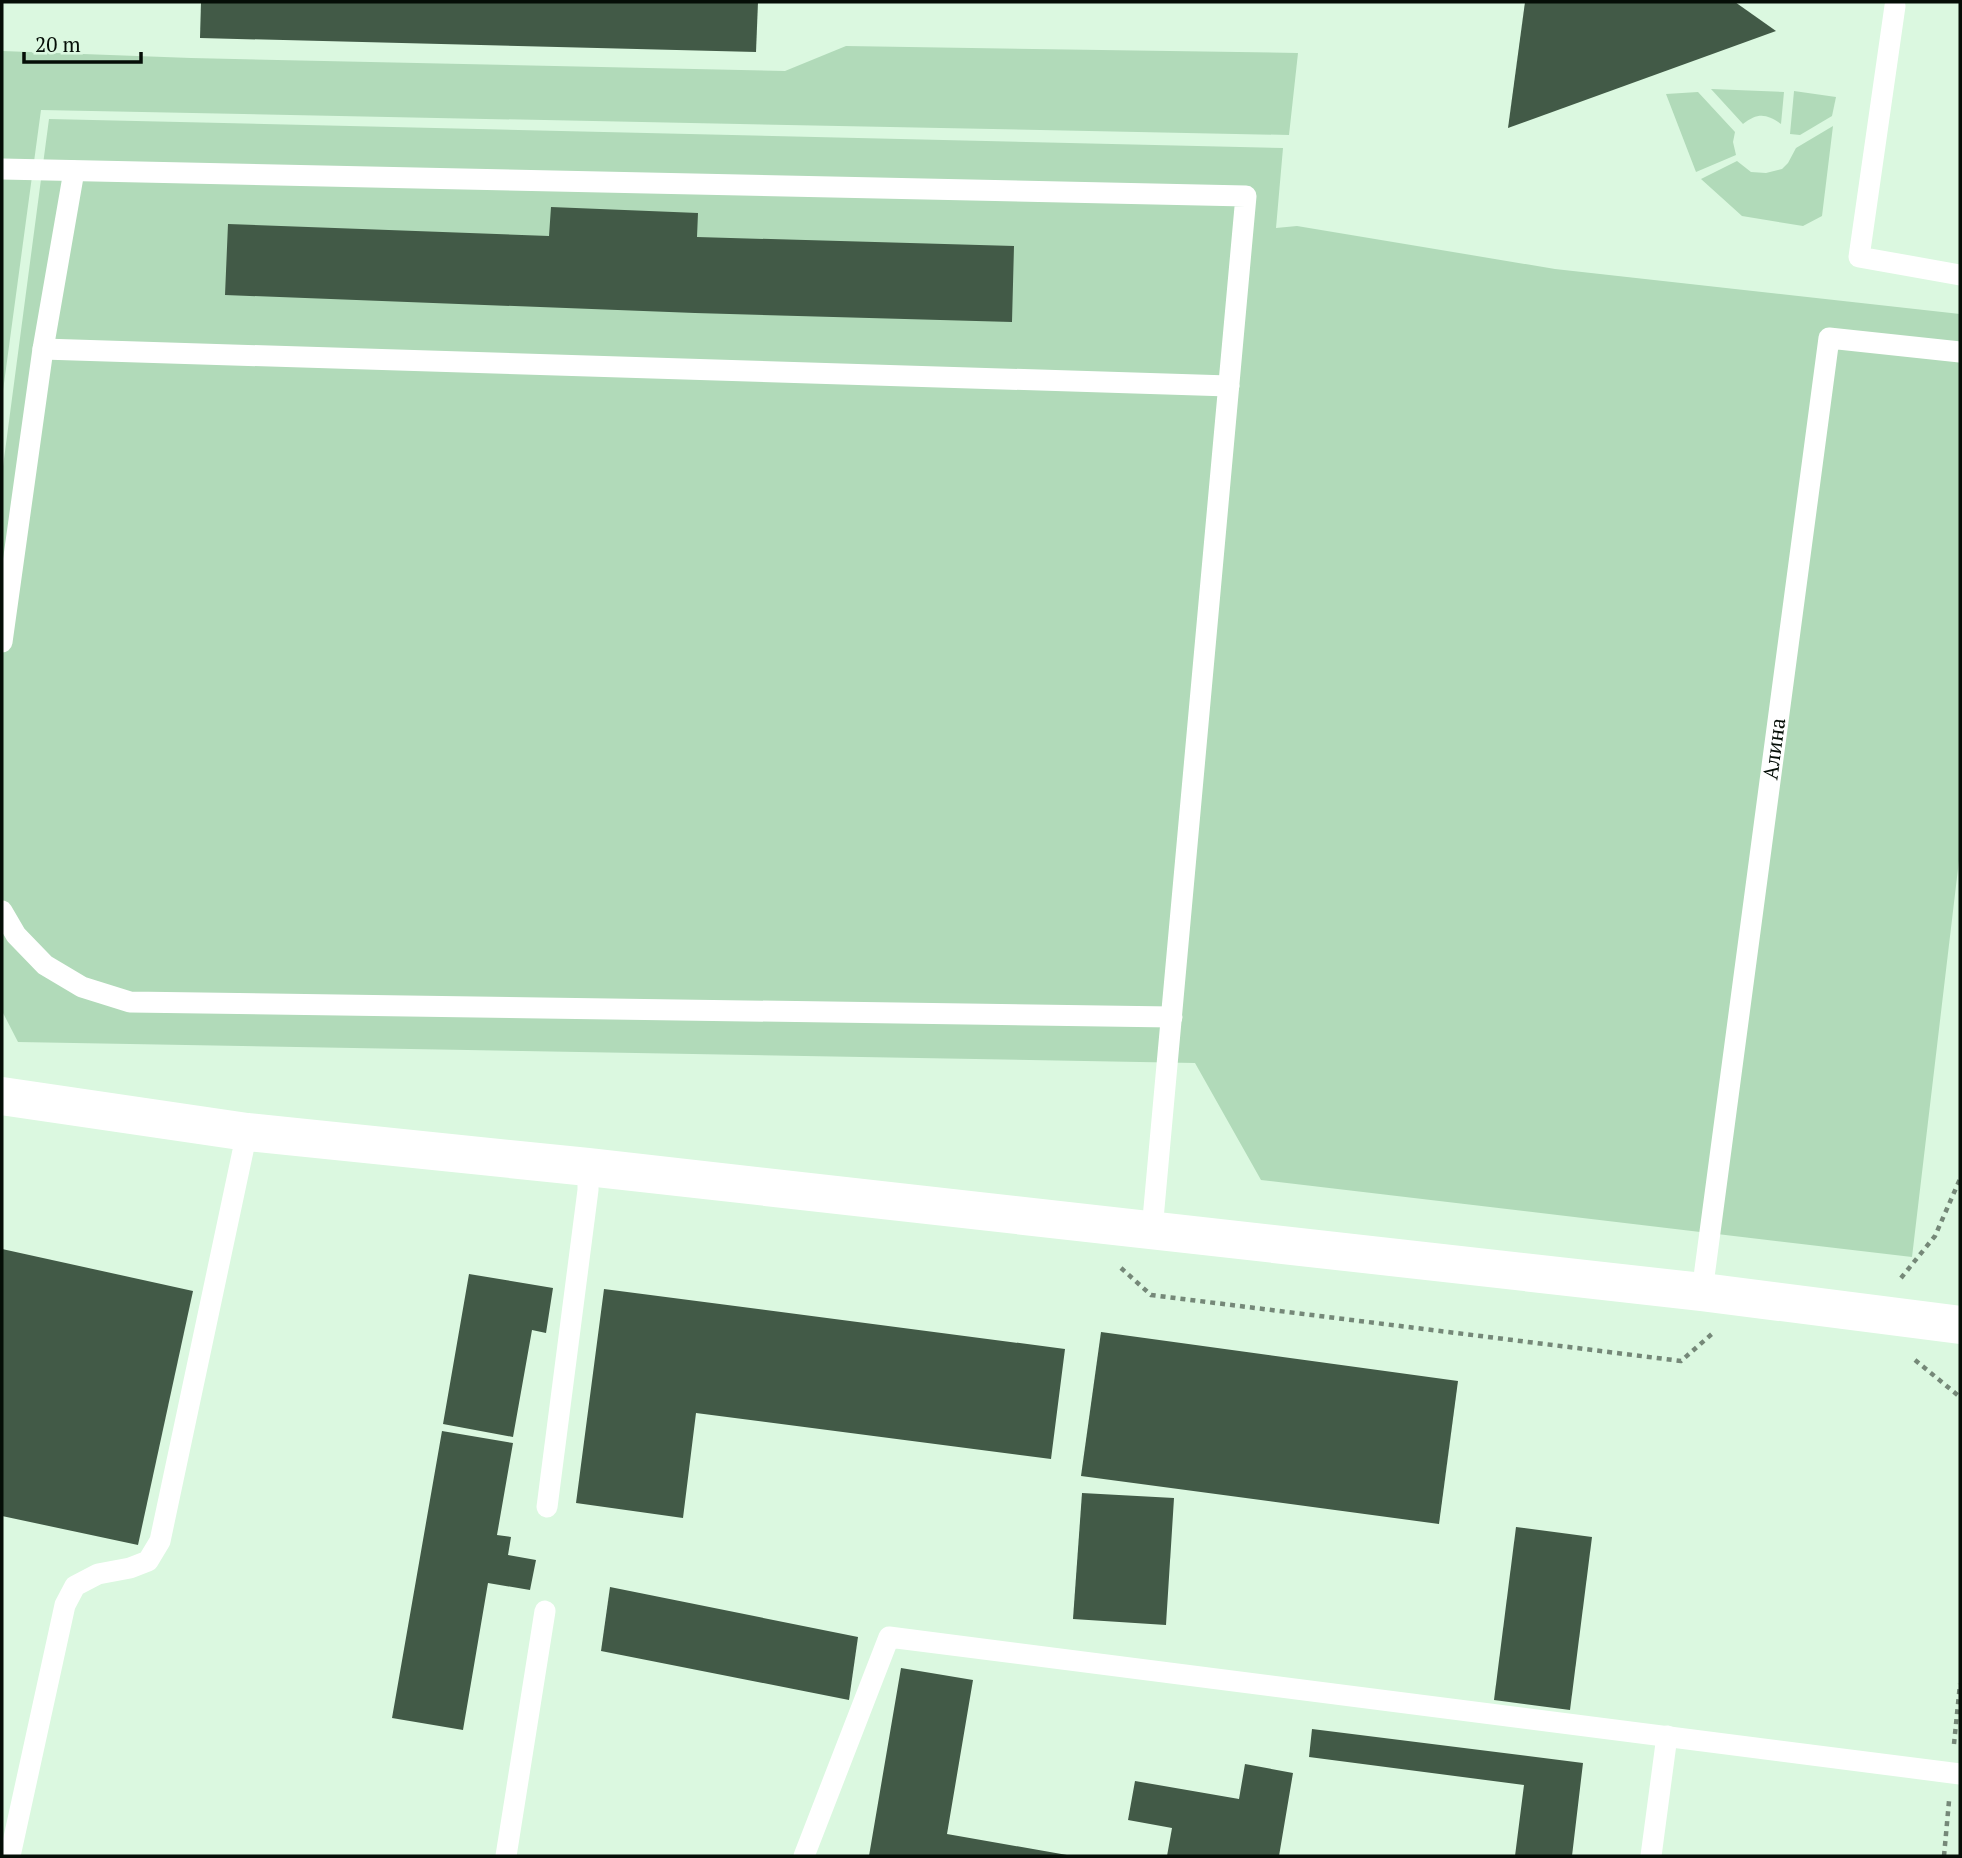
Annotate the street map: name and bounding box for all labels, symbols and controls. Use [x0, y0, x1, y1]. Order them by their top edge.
scale bar [24, 21, 142, 65]
text: 20 m [35, 30, 81, 58]
street label: Алина [1755, 716, 1791, 781]

